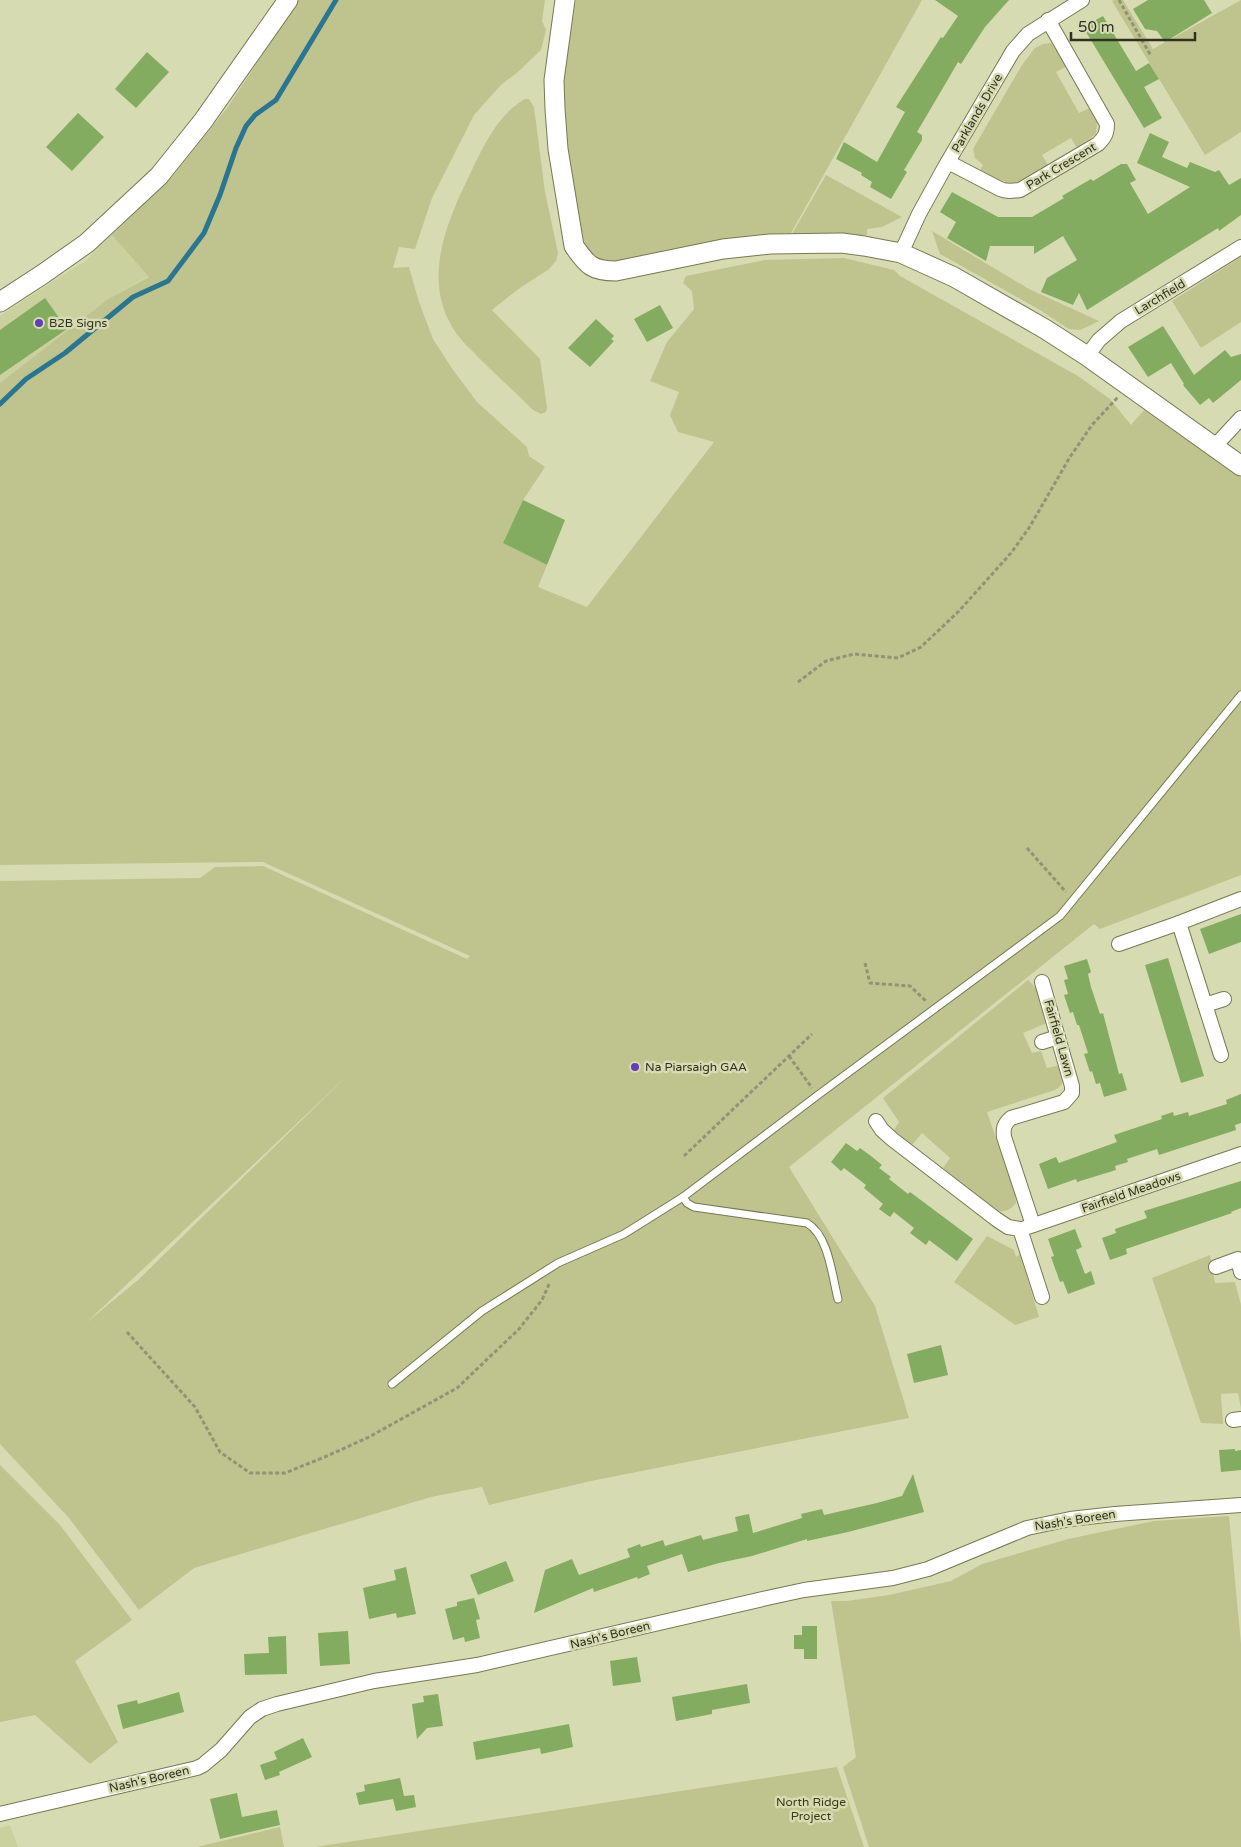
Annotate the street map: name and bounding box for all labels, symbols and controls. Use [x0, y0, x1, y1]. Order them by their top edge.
scale bar [1071, 10, 1195, 42]
text: 50 m [1078, 18, 1115, 36]
street label: Parklands Drive [949, 71, 1005, 155]
street label: Park Crescent [1024, 139, 1099, 192]
street label: Larchfield [1132, 276, 1188, 318]
place label: B2B Signs [49, 316, 107, 330]
marker: B2B Signs [33, 317, 45, 329]
street label: Fairfield Lawn [1041, 998, 1077, 1078]
place label: Na Piarsaigh GAA [645, 1060, 747, 1074]
marker: Na Piarsaigh GAA [629, 1061, 641, 1073]
street label: Fairfield Meadows [1080, 1168, 1183, 1216]
street label: Nash's Boreen [1033, 1507, 1117, 1533]
street label: Nash's Boreen [569, 1618, 651, 1652]
street label: Nash's Boreen [108, 1763, 190, 1795]
park label: North Ridge Project [776, 1795, 846, 1823]

